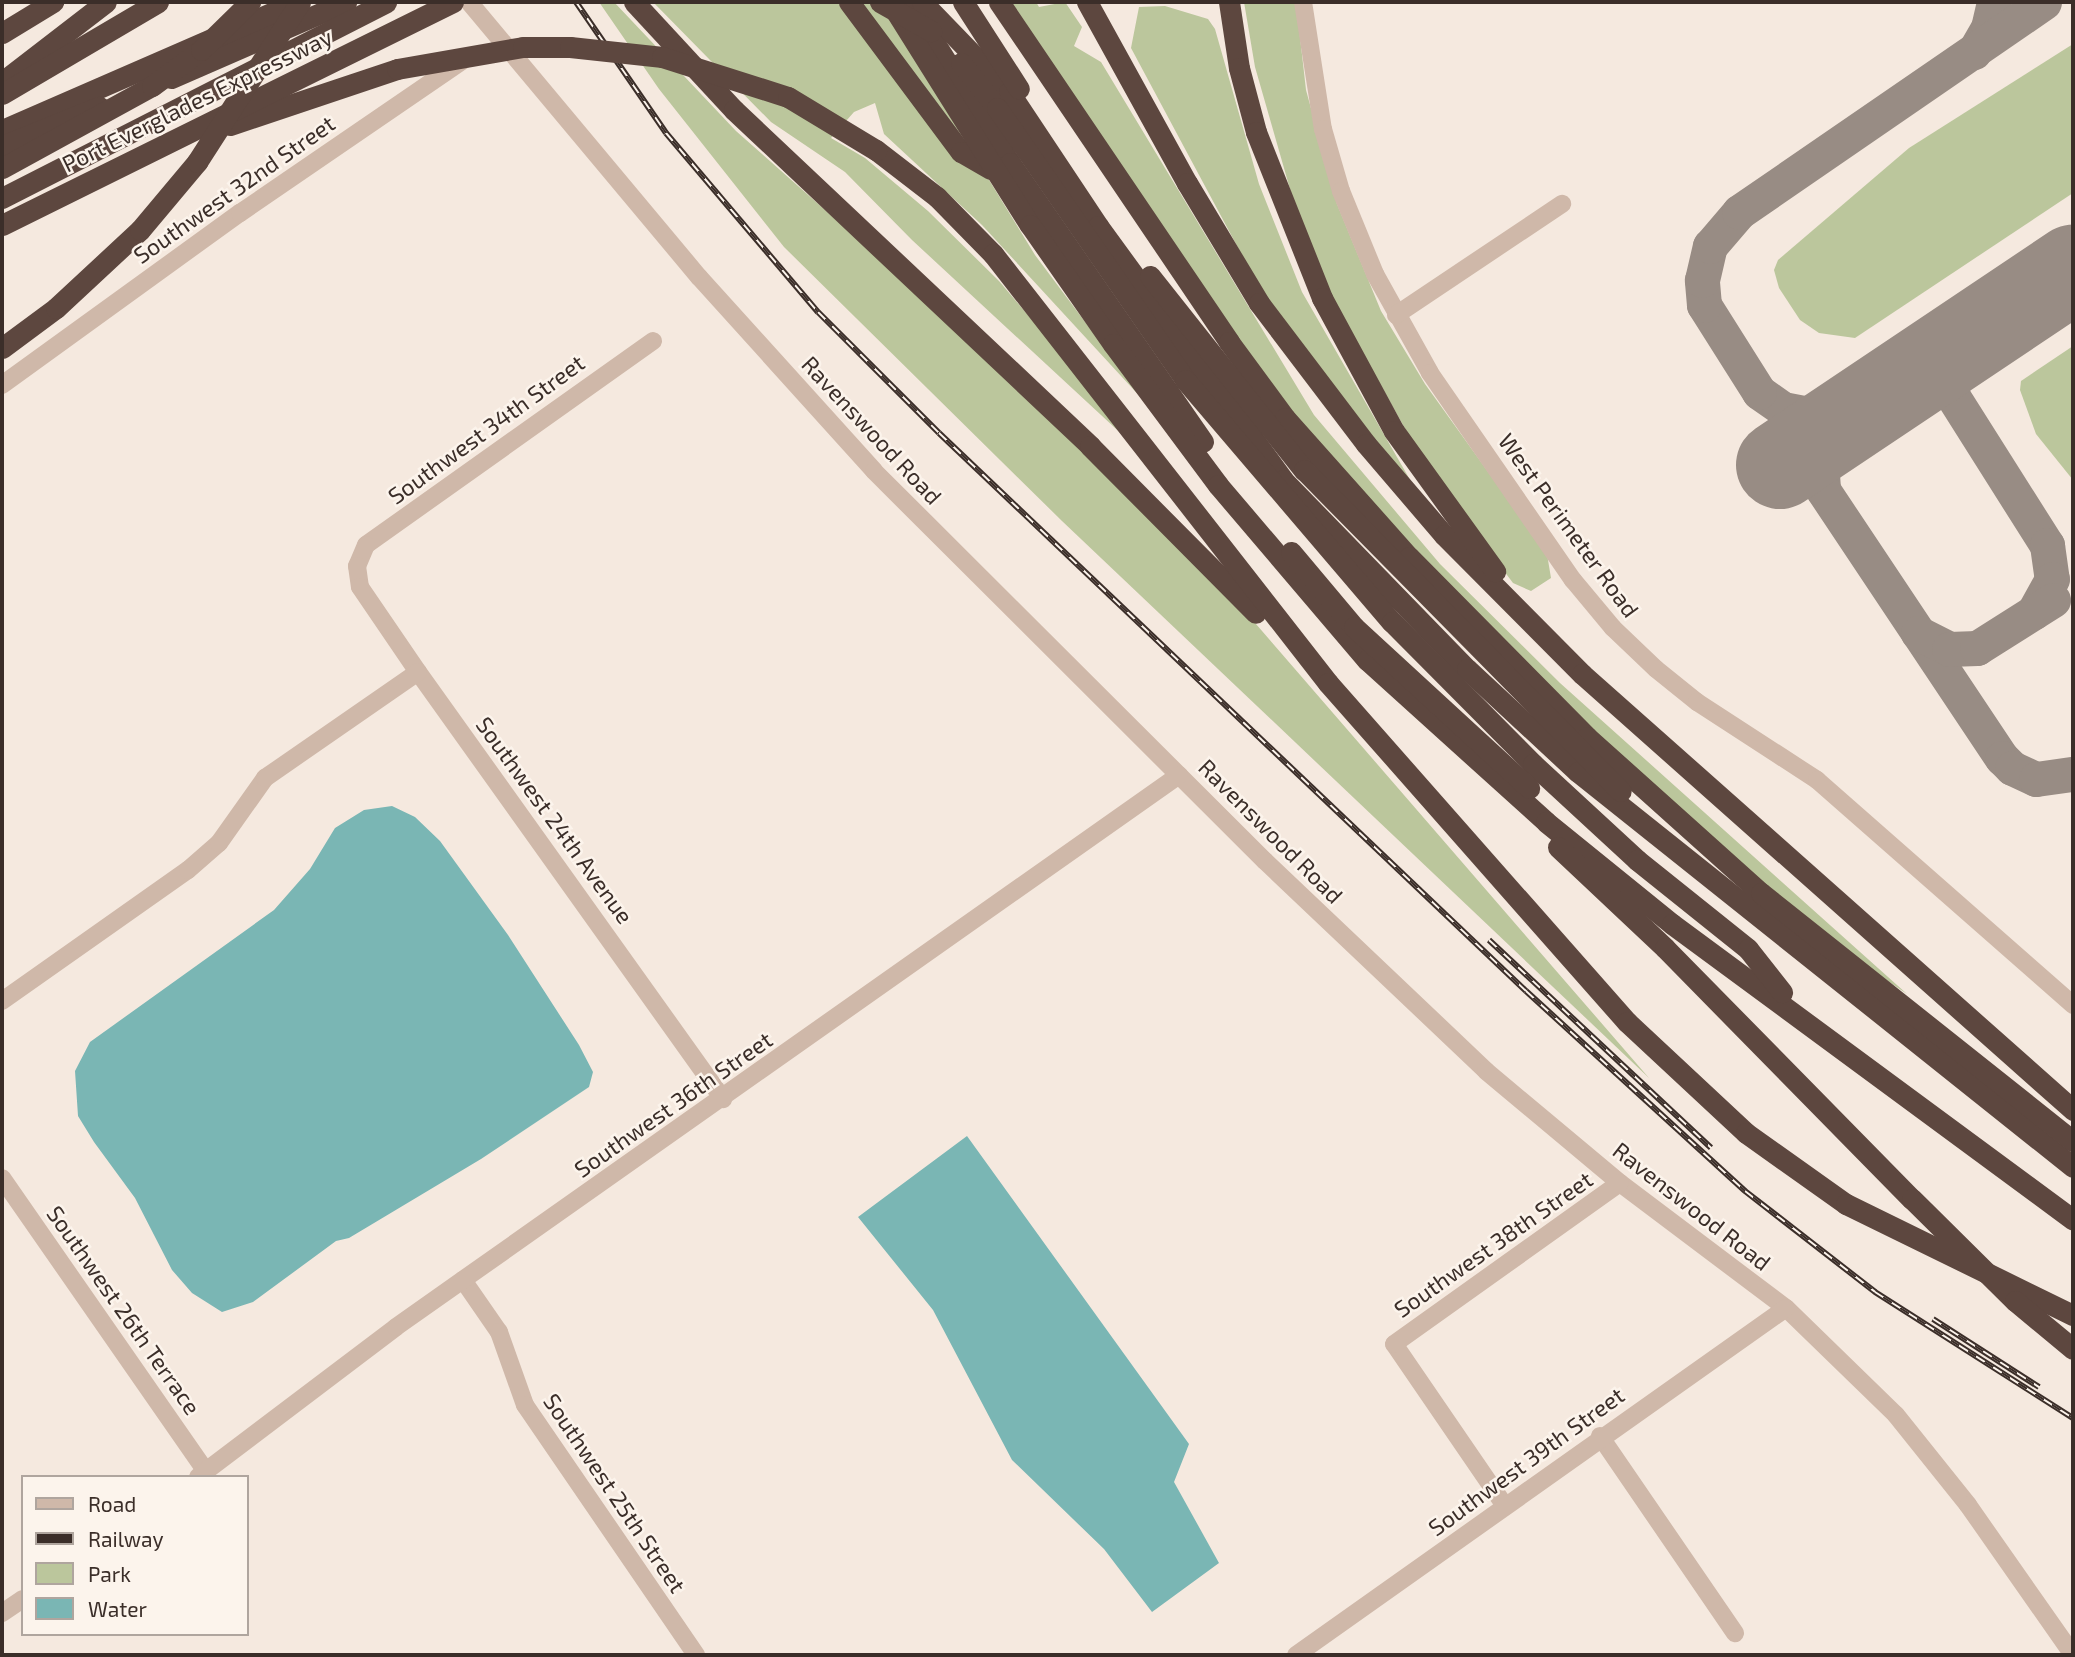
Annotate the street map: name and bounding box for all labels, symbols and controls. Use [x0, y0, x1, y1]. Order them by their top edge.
street label: Port Everglades Expressway [57, 22, 337, 178]
street label: Southwest 32nd Street [128, 109, 340, 269]
street label: Southwest 34th Street [382, 348, 590, 510]
street label: Ravenswood Road [796, 350, 948, 510]
street label: West Perimeter Road [1493, 428, 1645, 622]
street label: Southwest 24th Avenue [471, 711, 639, 929]
street label: Ravenswood Road [1193, 753, 1349, 909]
street label: Southwest 36th Street [569, 1025, 777, 1183]
street label: Ravenswood Road [1608, 1136, 1776, 1276]
street label: Southwest 38th Street [1388, 1165, 1598, 1323]
street label: Southwest 26th Terrace [41, 1200, 207, 1420]
street label: Southwest 39th Street [1423, 1381, 1629, 1541]
street label: Southwest 25th Street [538, 1388, 692, 1598]
legend [21, 1475, 248, 1636]
text: Road [88, 1491, 136, 1516]
text: Railway [88, 1526, 164, 1551]
text: Park [88, 1561, 131, 1586]
text: Water [88, 1596, 147, 1621]

